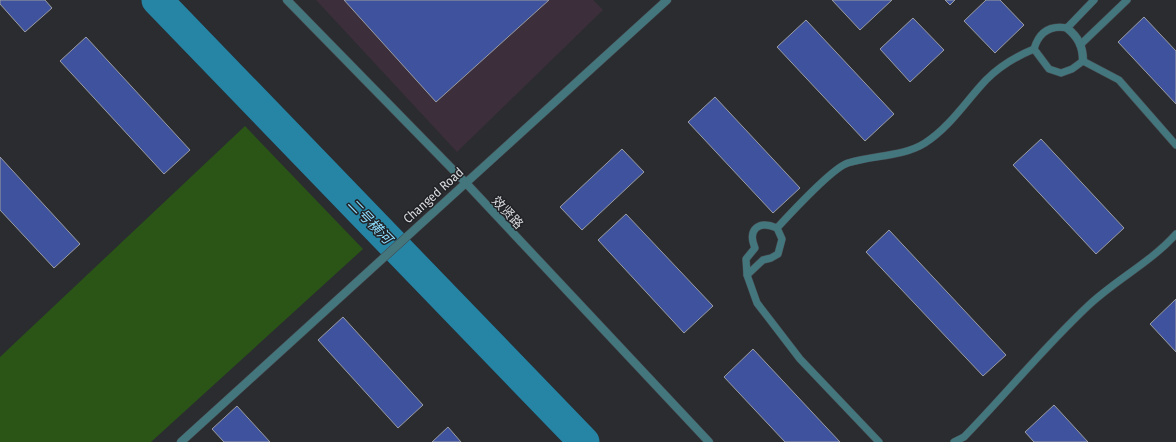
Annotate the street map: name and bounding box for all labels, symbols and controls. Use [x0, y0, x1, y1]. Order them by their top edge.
street label: Changed Road [400, 164, 467, 226]
street label: 效贤路 [489, 193, 526, 232]
water label: 二号横河 [344, 195, 397, 250]

